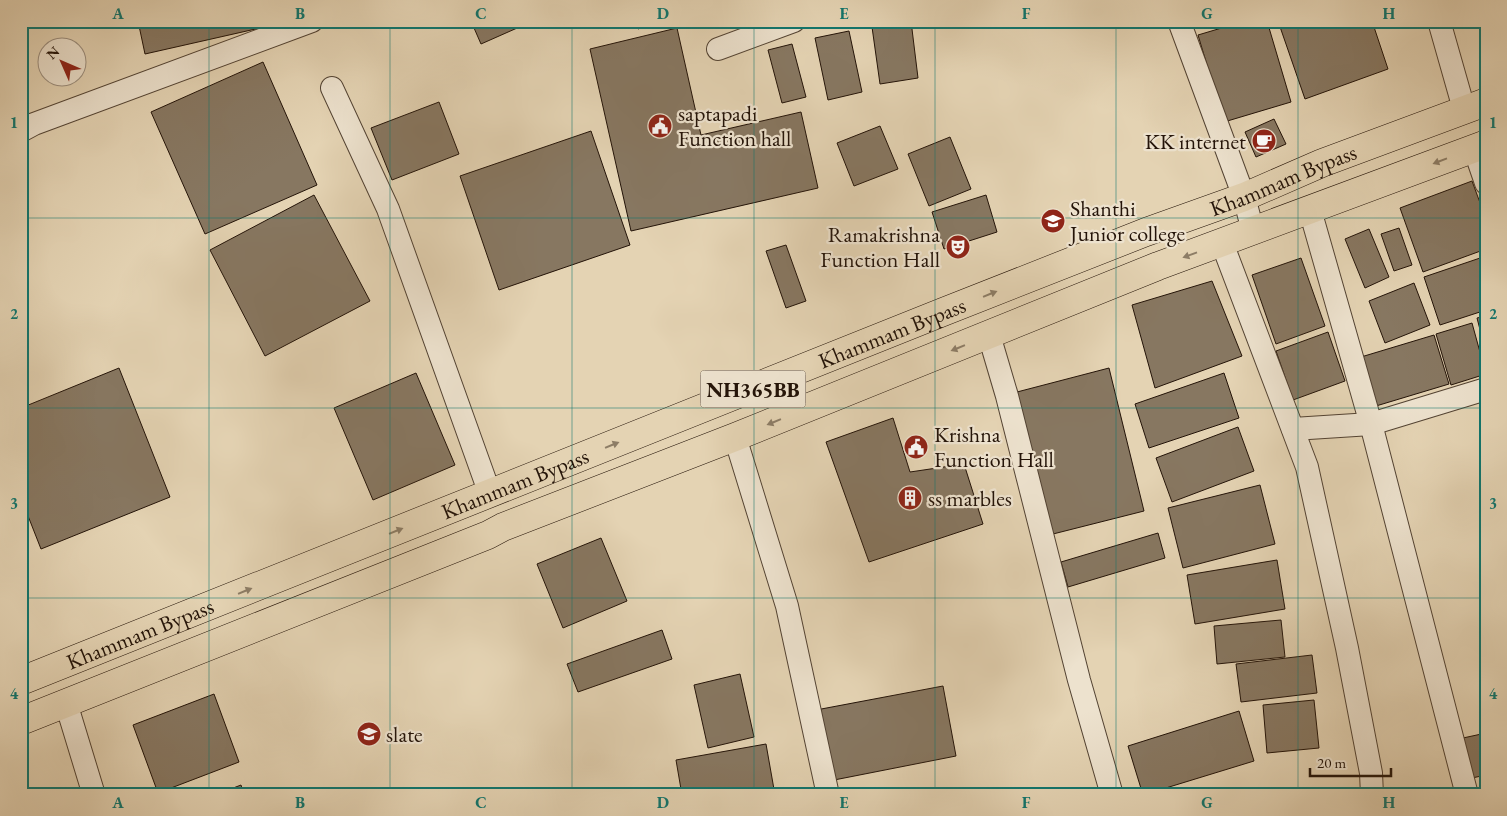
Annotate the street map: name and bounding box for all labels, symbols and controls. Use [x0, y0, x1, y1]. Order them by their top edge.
text: A [111, 3, 124, 24]
text: B [295, 3, 305, 24]
text: C [475, 3, 487, 24]
text: D [657, 3, 669, 24]
text: E [839, 3, 849, 24]
text: F [1022, 3, 1031, 24]
text: G [1201, 3, 1213, 24]
text: H [1383, 3, 1396, 24]
north arrow [38, 38, 88, 88]
text: N [42, 42, 64, 63]
place label: saptapadi Function hall [678, 99, 791, 153]
text: 1 [10, 112, 18, 133]
text: 1 [1489, 112, 1497, 133]
public building icon: saptapadi Function hall [647, 113, 673, 139]
place label: KK internet [1145, 127, 1246, 156]
cafe icon: KK internet [1251, 128, 1277, 154]
street label: Khammam Bypass [1206, 137, 1360, 223]
one-way arrow [1433, 157, 1447, 165]
place label: Shanthi Junior college [1068, 194, 1186, 248]
school or university icon: Shanthi Junior college [1040, 208, 1066, 234]
place label: Ramakrishna Function Hall [820, 220, 940, 274]
theatre icon: Ramakrishna Function Hall [945, 234, 971, 260]
one-way arrow [1182, 252, 1197, 259]
one-way arrow [983, 289, 998, 297]
street label: Khammam Bypass [814, 290, 970, 375]
text: 2 [10, 303, 19, 324]
text: 2 [1489, 303, 1498, 324]
one-way arrow [950, 344, 965, 352]
road number: NH365BB [700, 370, 806, 408]
one-way arrow [767, 418, 782, 426]
place label: Krishna Function Hall [934, 420, 1054, 474]
public building icon: Krishna Function Hall [903, 434, 929, 460]
street label: Khammam Bypass [437, 441, 593, 526]
one-way arrow [605, 441, 619, 449]
place label: ss marbles [928, 484, 1012, 513]
building icon: ss marbles [897, 485, 923, 511]
text: 3 [10, 493, 18, 514]
text: 3 [1489, 493, 1497, 514]
one-way arrow [389, 527, 404, 535]
one-way arrow [238, 587, 253, 595]
street label: Khammam Bypass [62, 591, 218, 676]
text: 4 [10, 683, 19, 704]
text: 4 [1489, 683, 1498, 704]
place label: slate [386, 720, 423, 749]
school or university icon: slate [356, 721, 382, 747]
scale bar [1310, 746, 1391, 778]
text: 20 m [1317, 753, 1346, 772]
text: A [111, 792, 124, 813]
text: B [295, 792, 305, 813]
text: C [475, 792, 487, 813]
text: D [657, 792, 669, 813]
text: E [839, 792, 849, 813]
text: F [1022, 792, 1031, 813]
text: G [1201, 792, 1213, 813]
text: H [1383, 792, 1396, 813]

